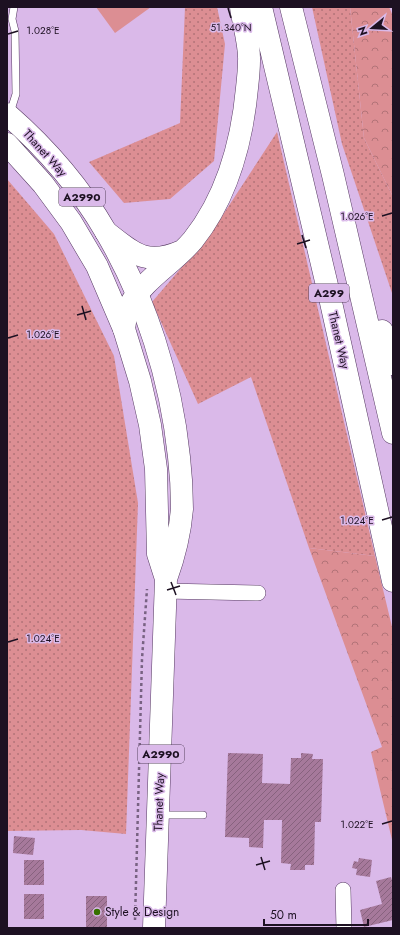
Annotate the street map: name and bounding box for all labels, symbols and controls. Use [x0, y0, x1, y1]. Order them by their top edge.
north arrow [352, 8, 392, 48]
text: 51.340°N [211, 20, 251, 35]
text: 1.028°E [27, 23, 59, 38]
text: N [354, 24, 371, 38]
street label: Thanet Way [19, 125, 72, 181]
road number: A2990 [59, 188, 105, 206]
text: 1.026°E [340, 209, 374, 224]
road number: A299 [309, 284, 349, 302]
street label: Thanet Way [324, 310, 354, 371]
text: 1.026°E [26, 327, 60, 342]
text: 1.024°E [340, 513, 374, 528]
text: 1.024°E [26, 631, 60, 646]
road number: A2990 [138, 745, 184, 763]
street label: Thanet Way [149, 772, 169, 831]
text: 1.022°E [340, 817, 374, 832]
scale bar [264, 901, 368, 927]
place label: Style & Design [105, 903, 179, 921]
text: 50 m [270, 906, 297, 924]
marker: Style & Design [92, 907, 102, 917]

